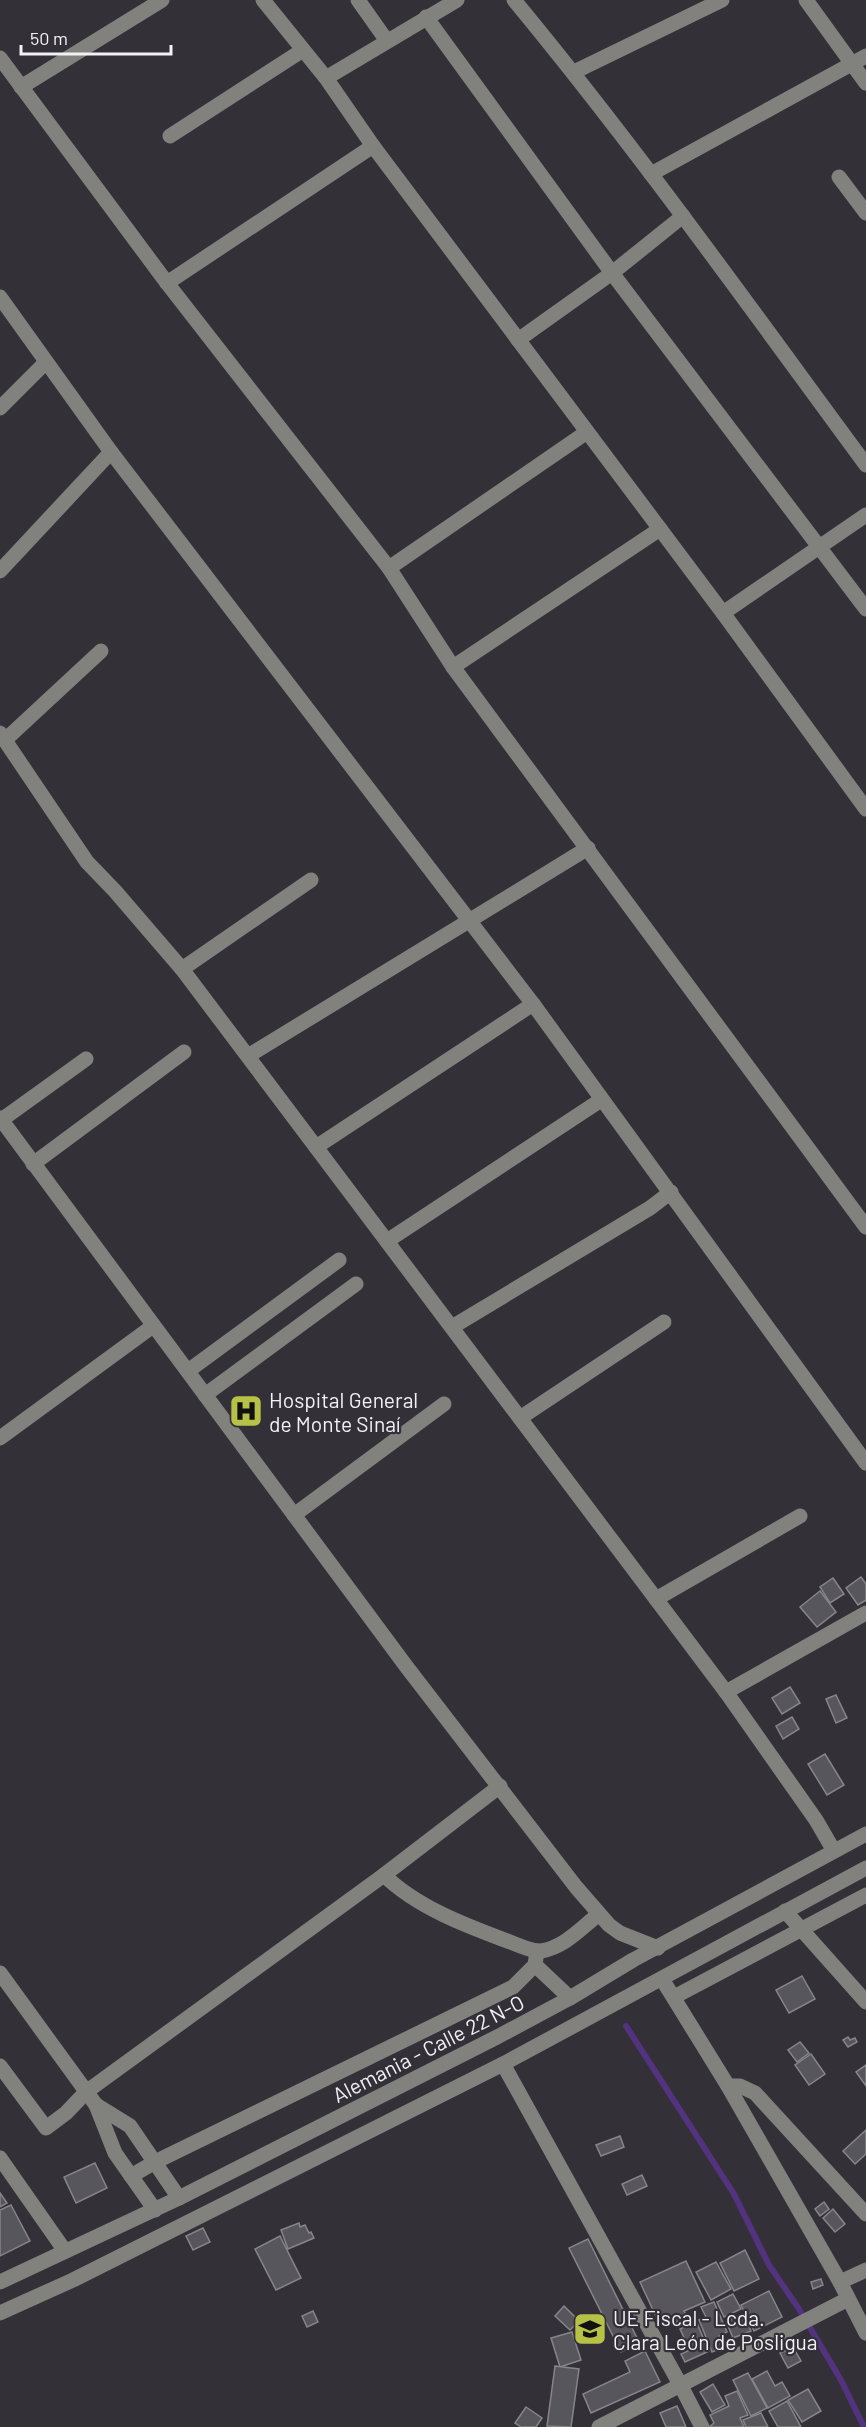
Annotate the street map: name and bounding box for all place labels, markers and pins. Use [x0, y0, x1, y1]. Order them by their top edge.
place label: Hospital General de Monte Sinaí [269, 1387, 418, 1436]
hospital icon: Hospital General de Monte Sinaí [228, 1393, 264, 1429]
place label: UE Fiscal - Lcda. Clara León de Posligua [613, 2305, 818, 2354]
school or university icon: UE Fiscal - Lcda. Clara León de Posligua [572, 2311, 608, 2347]

